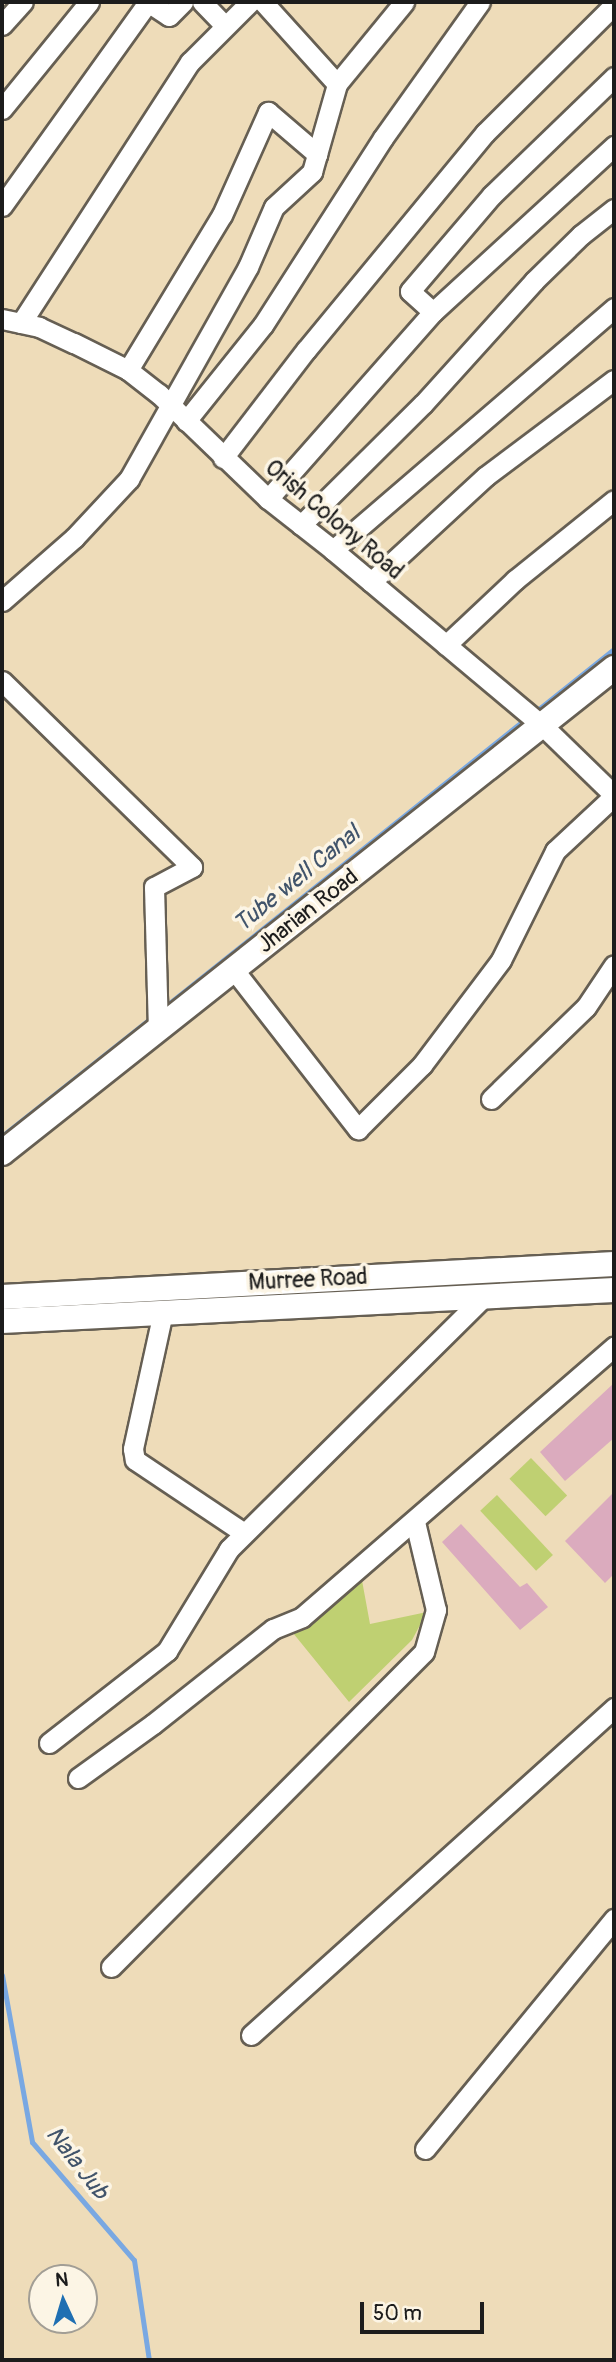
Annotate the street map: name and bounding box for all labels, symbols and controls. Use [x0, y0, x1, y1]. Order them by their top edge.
street label: Orish Colony Road [259, 454, 409, 586]
water label: Tube well Canal [228, 819, 366, 939]
street label: Jharian Road [252, 863, 364, 959]
street label: Murree Road [248, 1263, 368, 1297]
water label: Nala Jub [40, 2121, 114, 2205]
north arrow [28, 2264, 98, 2334]
text: N [54, 2268, 69, 2292]
scale bar [364, 2288, 488, 2332]
text: 50 m [373, 2300, 422, 2327]

